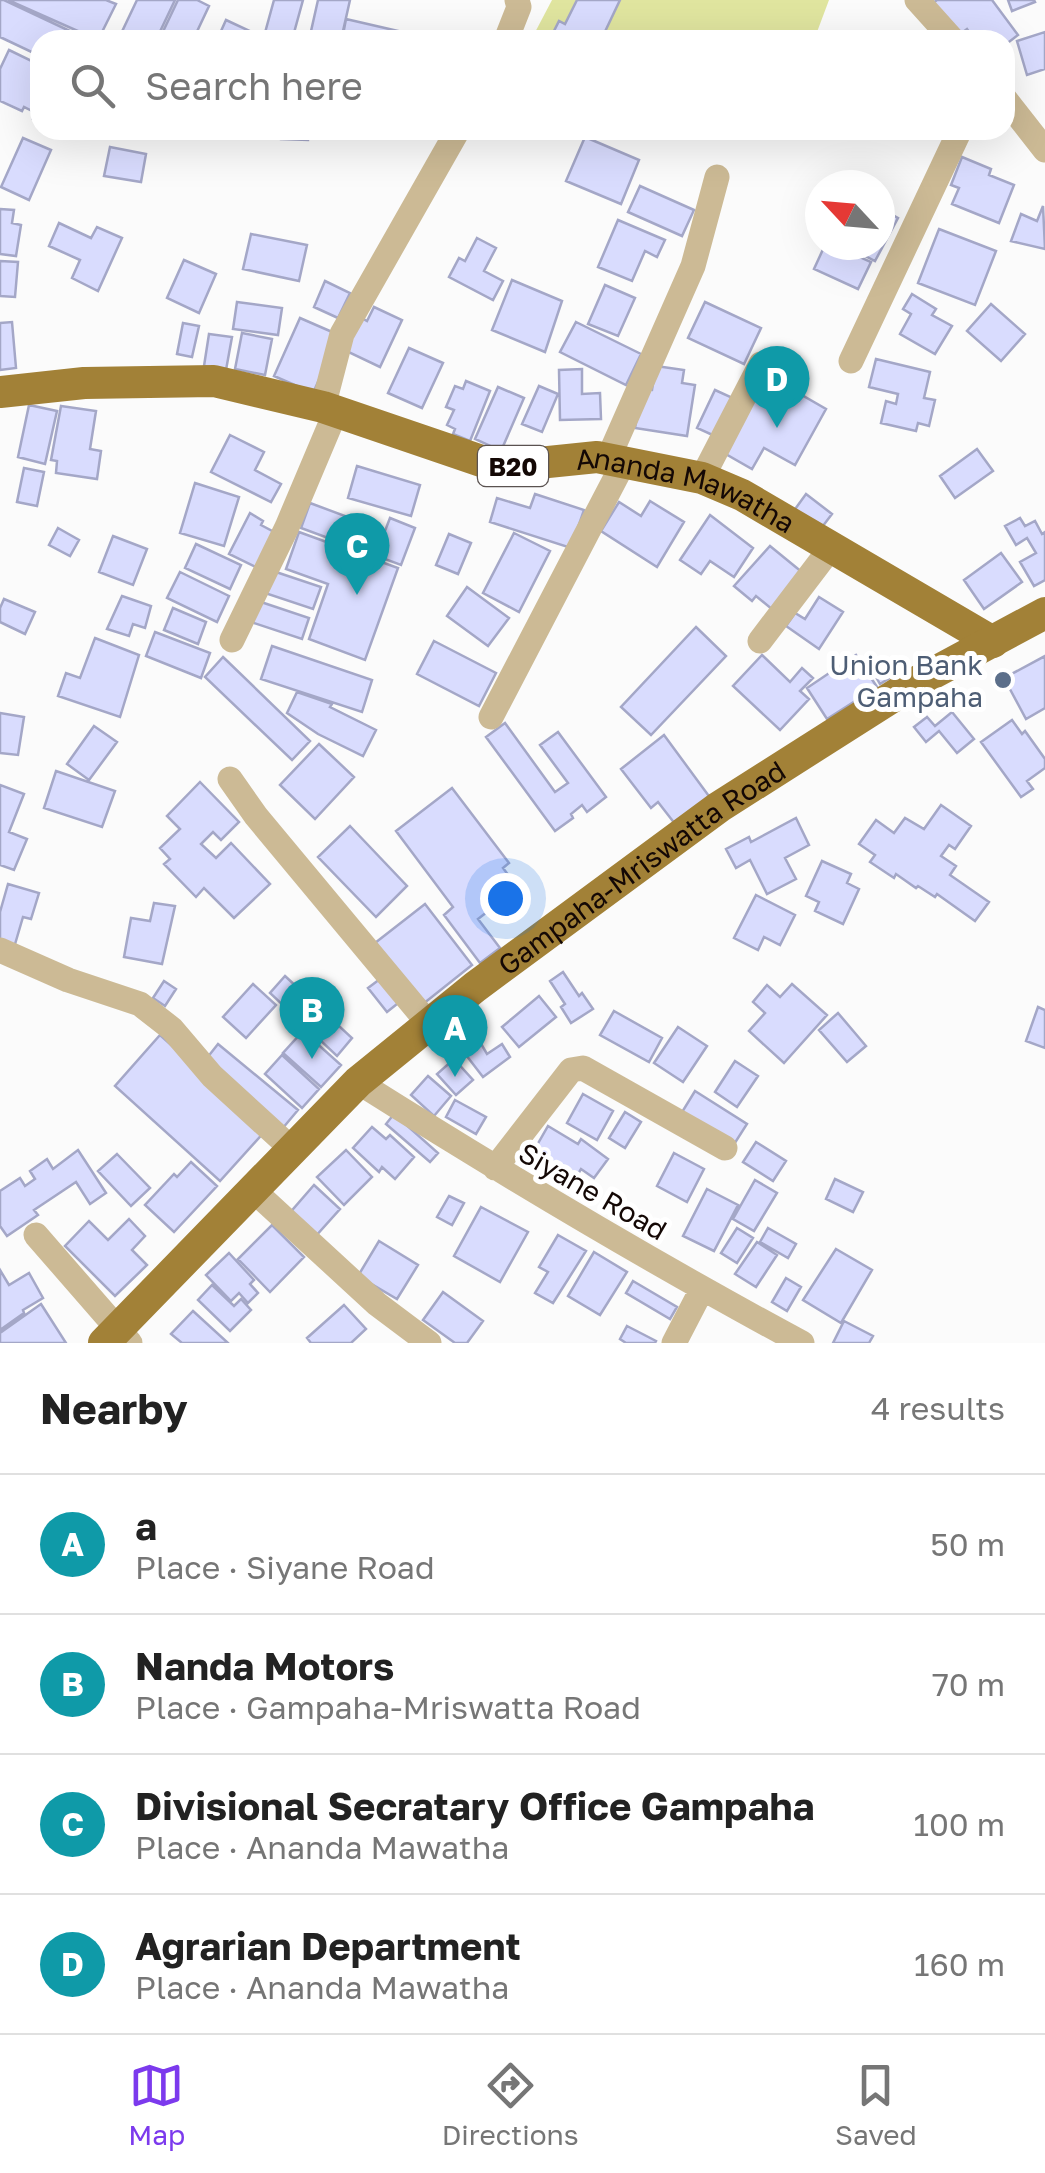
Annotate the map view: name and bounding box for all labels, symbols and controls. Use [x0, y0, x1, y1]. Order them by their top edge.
search box [30, 30, 1015, 140]
icon: search [65, 58, 120, 113]
text: Search here [145, 63, 363, 108]
north arrow [805, 170, 895, 260]
pin: D [744, 346, 810, 428]
street label: Ananda Mawatha [574, 440, 801, 539]
road number: B20 [478, 446, 548, 486]
pin: C [324, 512, 390, 595]
place label: Union Bank Gampaha [829, 648, 983, 713]
marker: Union Bank Gampaha [992, 669, 1014, 691]
street label: Gampaha-Mriswatta Road [491, 753, 791, 981]
your location [480, 873, 531, 924]
pin: B [280, 976, 344, 1059]
pin: A [422, 994, 488, 1077]
street label: Siyane Road [513, 1135, 673, 1247]
text: Nearby [40, 1383, 188, 1433]
text: 4 results [871, 1389, 1005, 1427]
text: a [135, 1503, 157, 1548]
text: A [61, 1525, 84, 1563]
text: 50 m [930, 1525, 1005, 1563]
text: Place · Siyane Road [135, 1548, 435, 1586]
text: Nanda Motors [135, 1643, 394, 1688]
text: B [61, 1665, 84, 1703]
text: 70 m [932, 1665, 1005, 1703]
text: Place · Gampaha-Mriswatta Road [135, 1688, 641, 1726]
text: Divisional Secratary Office Gampaha [135, 1783, 814, 1828]
text: C [61, 1805, 84, 1843]
text: 100 m [913, 1805, 1005, 1843]
text: Place · Ananda Mawatha [135, 1828, 509, 1866]
text: Agrarian Department [135, 1923, 521, 1968]
text: D [61, 1945, 84, 1983]
text: 160 m [914, 1945, 1005, 1983]
text: Place · Ananda Mawatha [135, 1968, 509, 2006]
tab: Map [128, 2058, 185, 2151]
tab: Directions [442, 2058, 579, 2151]
tab: Saved [835, 2058, 917, 2151]

